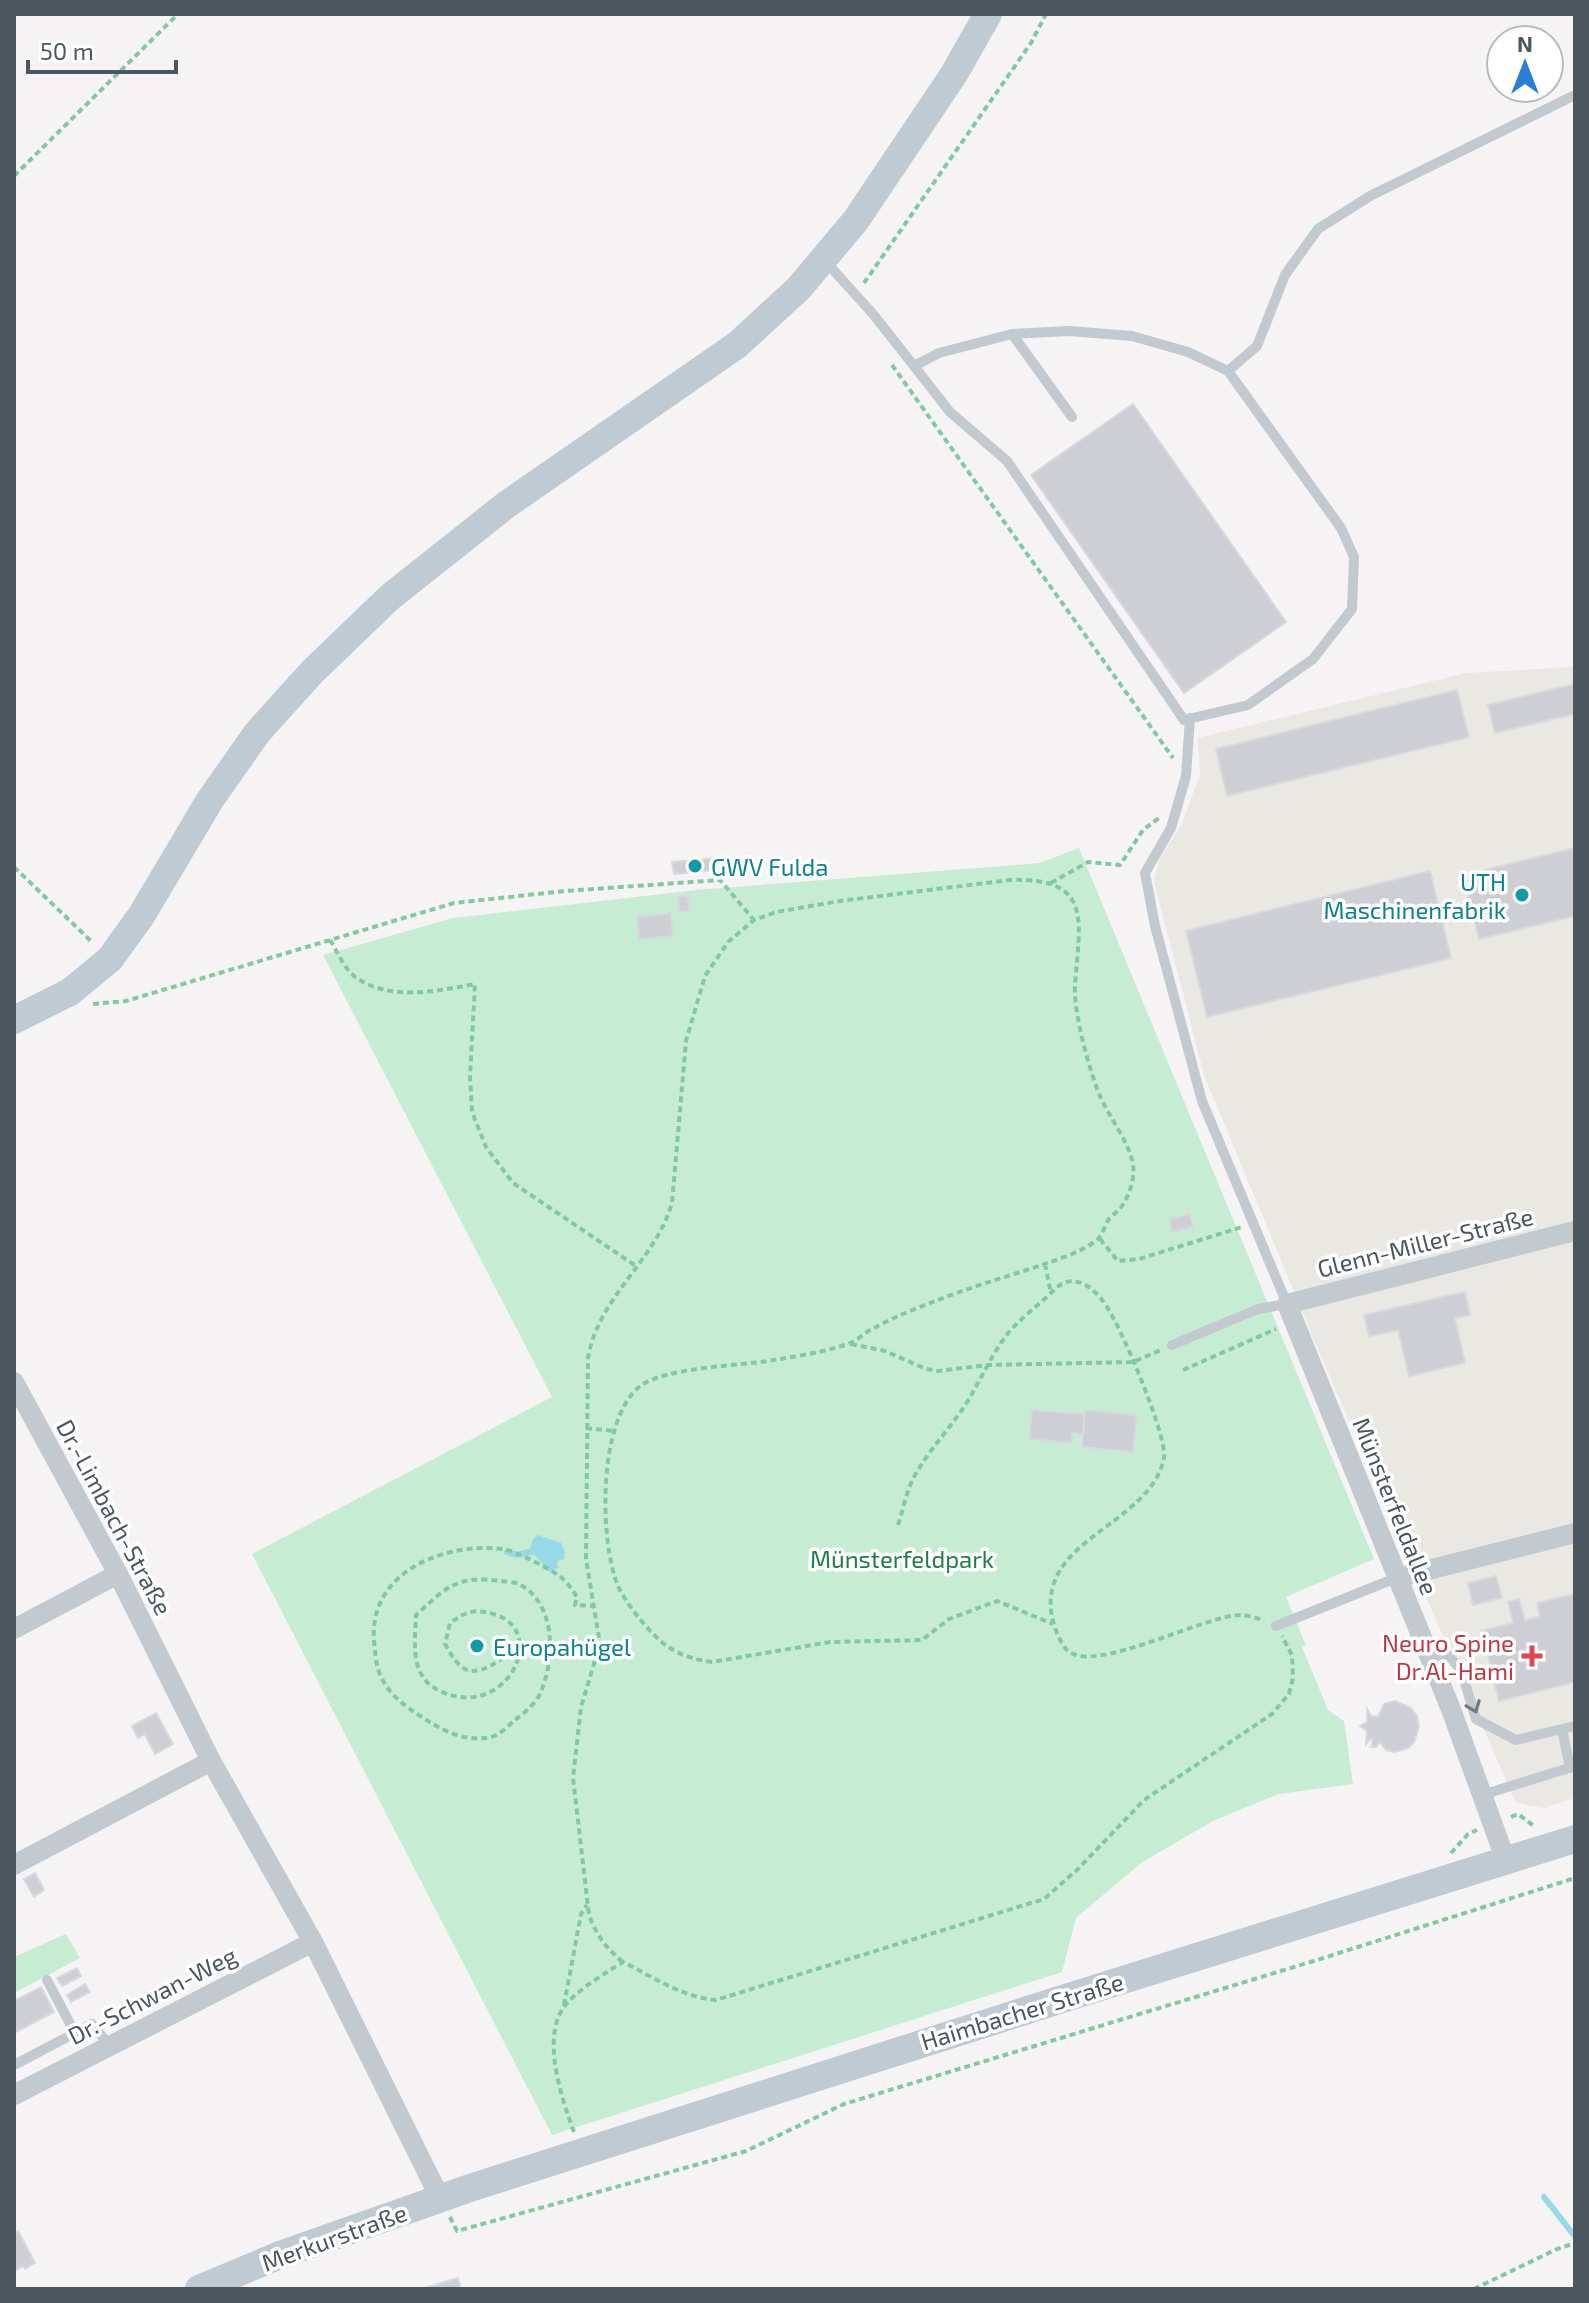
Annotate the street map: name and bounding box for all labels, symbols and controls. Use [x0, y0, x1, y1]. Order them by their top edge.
scale bar [28, 24, 176, 74]
north arrow [1485, 24, 1565, 104]
text: N [1517, 30, 1533, 56]
text: 50 m [40, 36, 94, 65]
place label: GWV Fulda [711, 852, 829, 881]
marker: GWV Fulda [686, 857, 704, 875]
place label: UTH Maschinenfabrik [1323, 867, 1506, 924]
marker: UTH Maschinenfabrik [1513, 886, 1531, 904]
street label: Glenn-Miller-Straße [1314, 1201, 1536, 1283]
street label: Münsterfeldallee [1347, 1413, 1445, 1599]
street label: Dr.-Limbach-Straße [51, 1414, 179, 1620]
park label: Münsterfeldpark [810, 1544, 994, 1573]
place label: Neuro Spine Dr.Al-Hami [1382, 1628, 1514, 1685]
place label: Europahügel [493, 1632, 631, 1661]
marker: Europahügel [468, 1637, 486, 1655]
marker: Neuro Spine Dr.Al-Hami [1521, 1645, 1543, 1667]
one-way arrow [1464, 1700, 1480, 1714]
street label: Dr.-Schwan-Weg [63, 1940, 241, 2050]
street label: Haimbacher Straße [917, 1966, 1127, 2056]
street label: Merkurstraße [257, 2197, 411, 2277]

